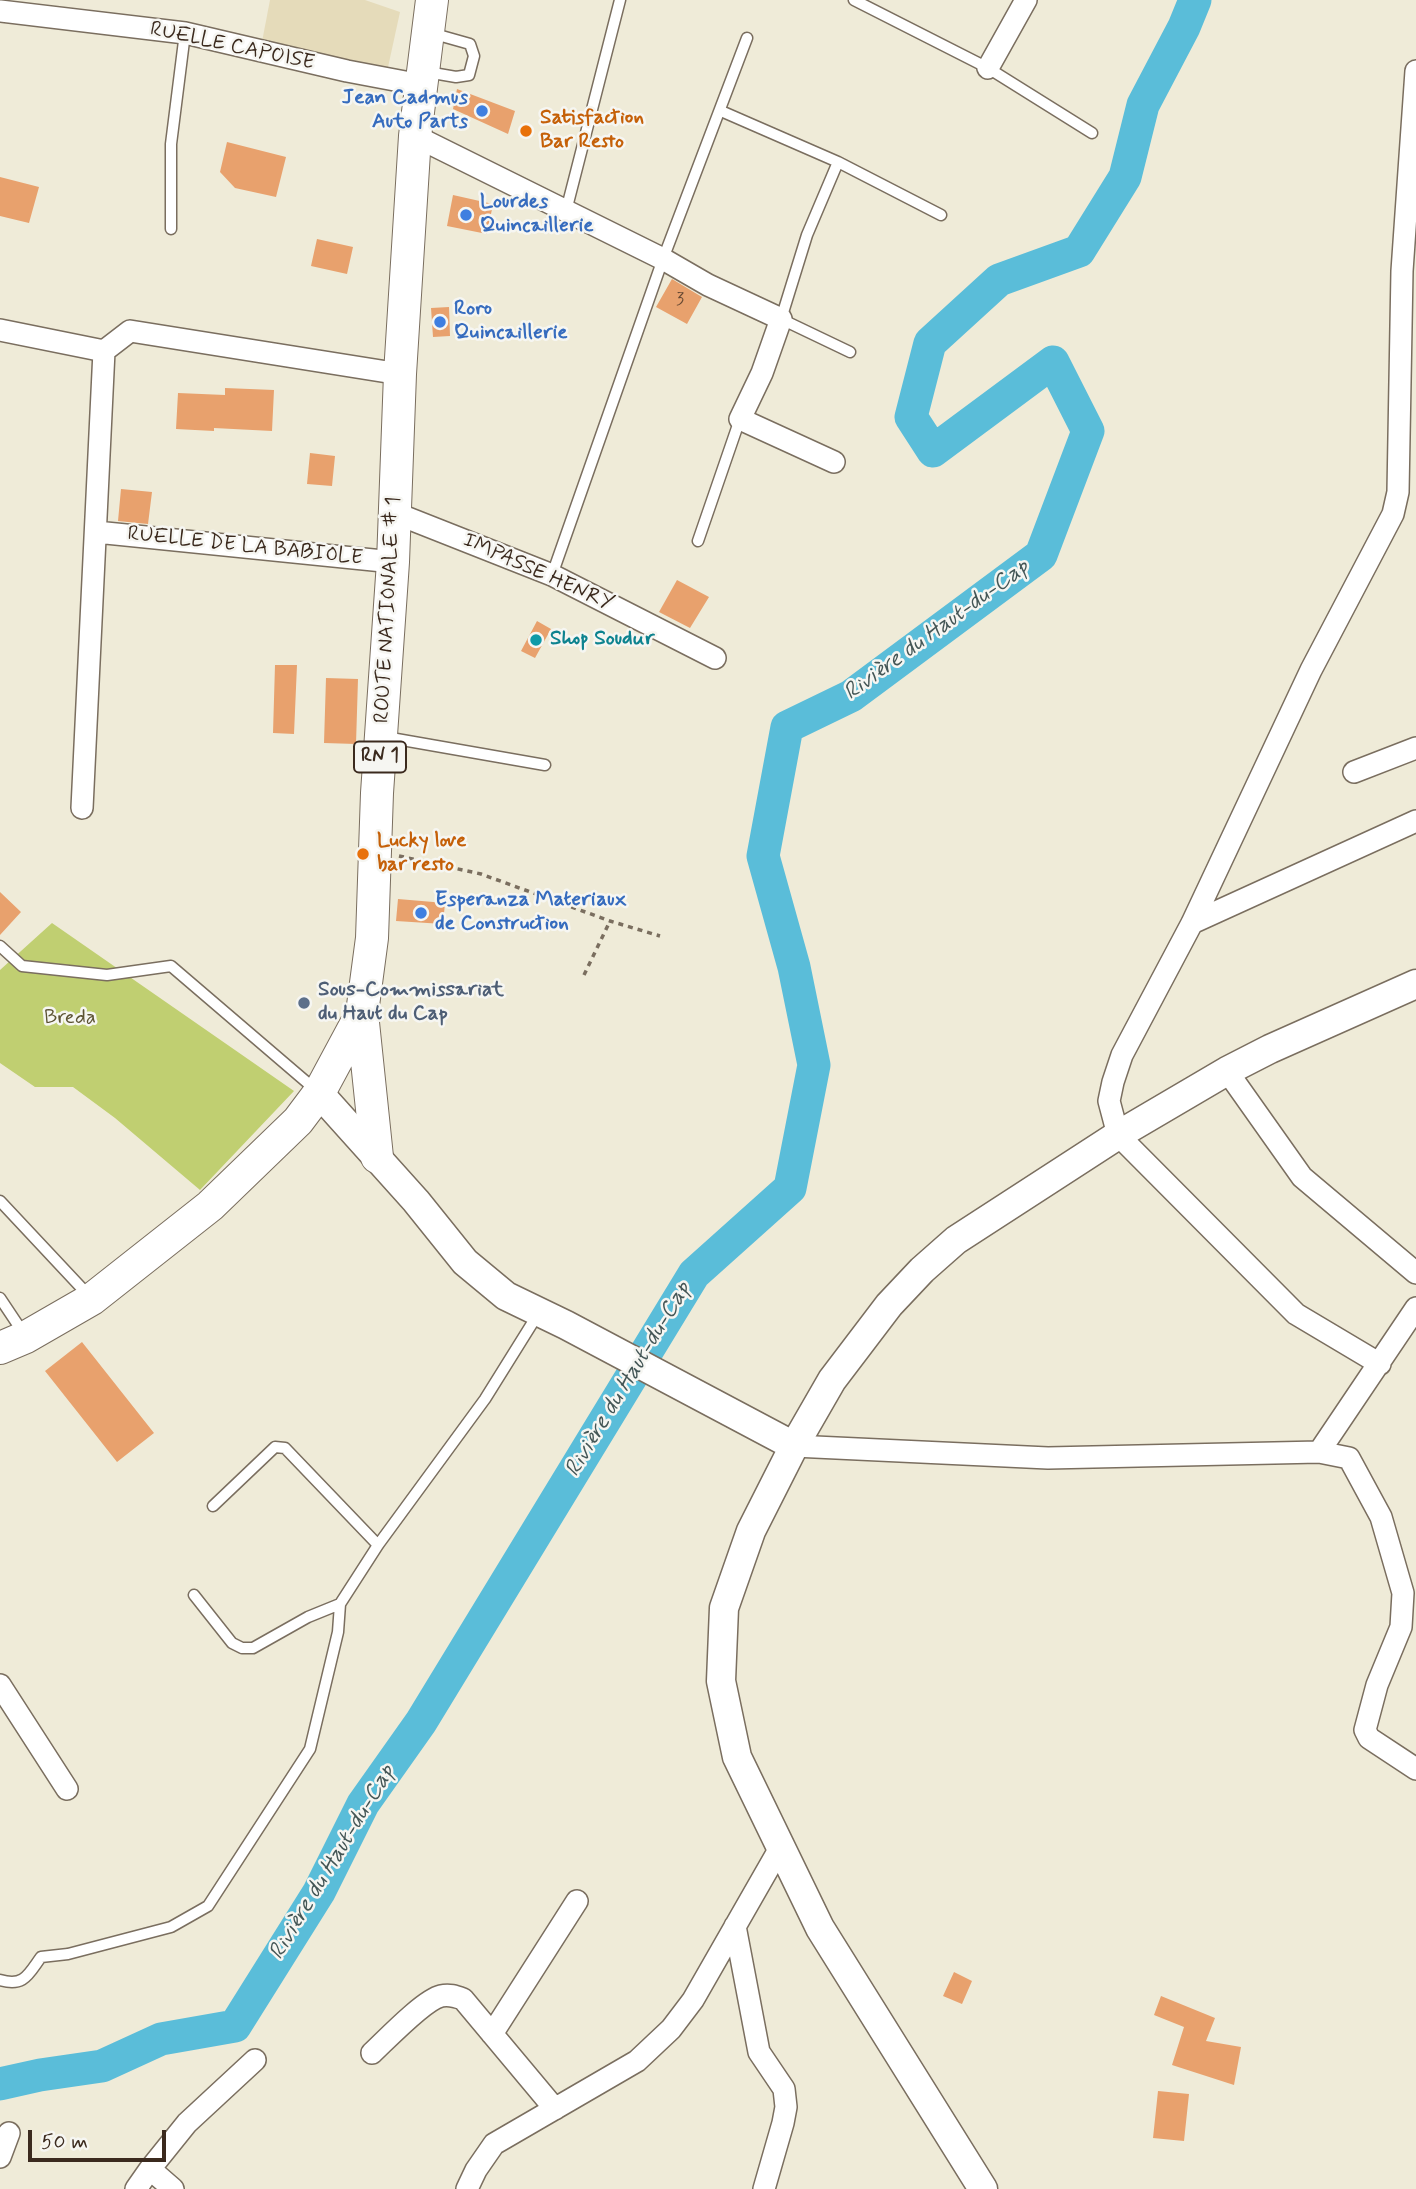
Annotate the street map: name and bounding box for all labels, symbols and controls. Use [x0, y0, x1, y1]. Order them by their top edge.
street label: RUELLE CAPOISE [147, 17, 317, 77]
place label: Jean Cadmus Auto Parts [342, 86, 468, 136]
marker: Jean Cadmus Auto Parts [474, 103, 490, 119]
place label: Satisfaction Bar Resto [540, 106, 644, 156]
marker: Satisfaction Bar Resto [518, 123, 534, 139]
place label: Lourdes Quincaillerie [480, 190, 594, 240]
marker: Lourdes Quincaillerie [458, 207, 474, 223]
house number: 3 [676, 289, 684, 311]
place label: Roro Quincaillerie [454, 297, 568, 347]
marker: Roro Quincaillerie [432, 314, 448, 330]
street label: ROUTE NATIONALE # 1 [370, 496, 408, 724]
street label: RUELLE DE LA BABIOLE [126, 522, 364, 572]
street label: IMPASSE HENRY [459, 528, 617, 618]
water label: Rivière du Haut-du-Cap [839, 555, 1035, 707]
place label: Shop Soudur [550, 627, 655, 653]
marker: Shop Soudur [528, 632, 544, 648]
road number: RN 1 [354, 742, 406, 772]
place label: Lucky love bar resto [377, 829, 466, 879]
marker: Lucky love bar resto [355, 846, 371, 862]
place label: Esperanza Materiaux de Construction [435, 888, 626, 938]
marker: Esperanza Materiaux de Construction [413, 905, 429, 921]
place label: Sous-Commissariat du Haut du Cap [318, 978, 504, 1028]
marker: Sous-Commissariat du Haut du Cap [296, 995, 312, 1011]
park label: Breda [44, 1006, 96, 1032]
water label: Rivière du Haut-du-Cap [560, 1278, 698, 1482]
water label: Rivière du Haut-du-Cap [264, 1761, 402, 1965]
scale bar [32, 2116, 170, 2160]
text: 50 m [41, 2128, 88, 2156]

